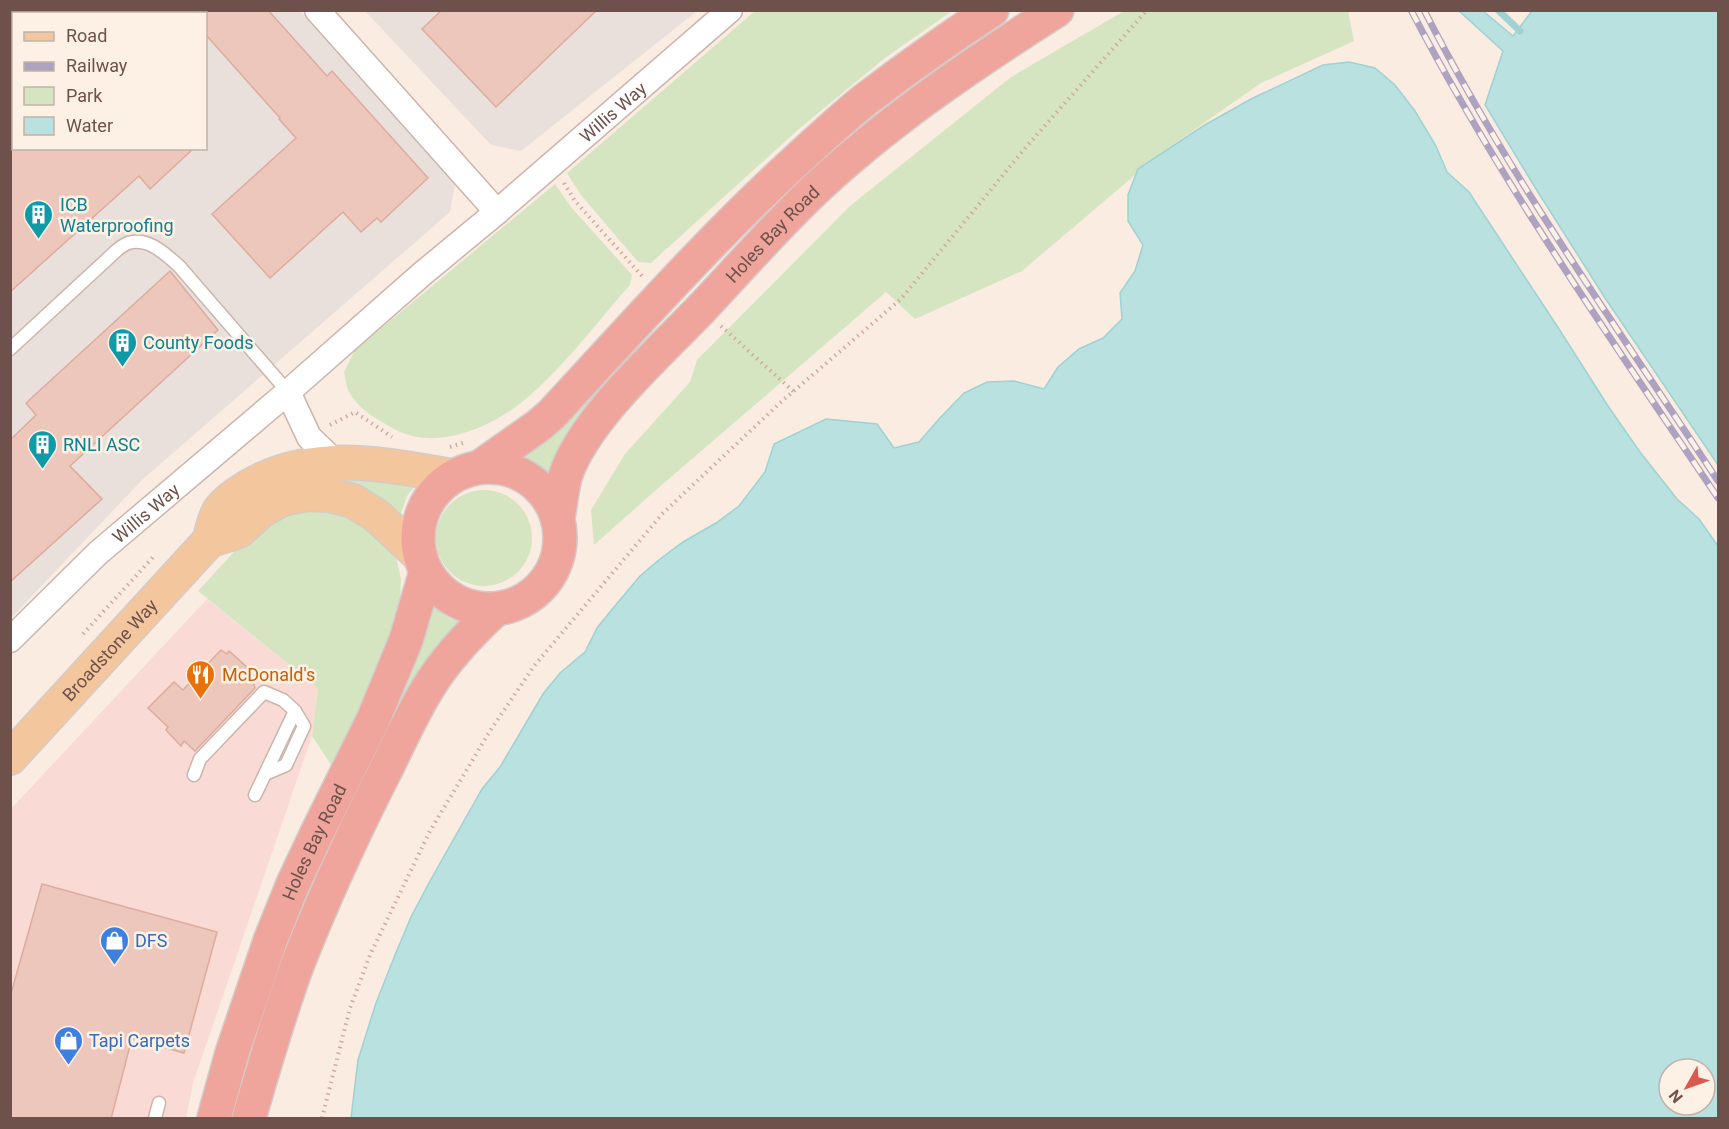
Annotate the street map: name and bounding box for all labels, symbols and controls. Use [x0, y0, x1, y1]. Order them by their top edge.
legend [12, 12, 207, 150]
text: Road [66, 25, 107, 46]
text: Railway [66, 55, 128, 76]
street label: Willis Way [575, 77, 651, 146]
text: Park [66, 85, 103, 106]
text: Water [66, 115, 113, 136]
street label: Holes Bay Road [721, 181, 823, 286]
place label: ICB Waterproofing [60, 194, 174, 236]
building icon: ICB Waterproofing [23, 198, 55, 240]
building icon: County Foods [106, 326, 138, 368]
place label: County Foods [143, 332, 253, 353]
building icon: RNLI ASC [26, 428, 58, 470]
place label: RNLI ASC [63, 434, 140, 455]
street label: Willis Way [108, 478, 184, 547]
street label: Broadstone Way [58, 594, 162, 705]
restaurant icon: McDonald's [185, 658, 217, 700]
place label: McDonald's [222, 664, 315, 685]
street label: Holes Bay Road [277, 780, 350, 903]
shop icon: DFS [98, 924, 130, 966]
place label: DFS [135, 930, 168, 951]
shop icon: Tapi Carpets [52, 1024, 84, 1066]
place label: Tapi Carpets [89, 1030, 190, 1051]
north arrow [1657, 1057, 1717, 1117]
text: N [1665, 1086, 1687, 1107]

